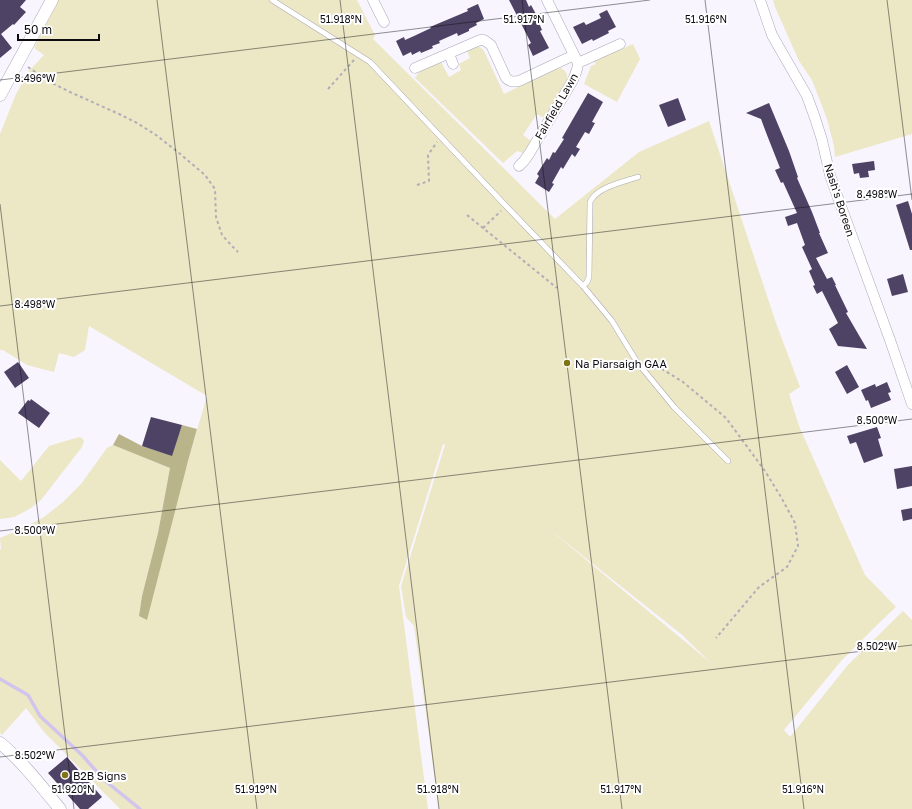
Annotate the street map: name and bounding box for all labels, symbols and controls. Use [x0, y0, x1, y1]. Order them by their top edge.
text: 51.918°N [320, 13, 362, 25]
text: 51.917°N [503, 13, 545, 25]
text: 51.916°N [685, 13, 727, 25]
scale bar [18, 16, 99, 42]
text: 50 m [24, 22, 52, 37]
street label: Fairfield Lawn [532, 71, 580, 141]
text: 8.496°W [15, 72, 56, 84]
street label: Nash's Boreen [822, 162, 858, 238]
text: 8.498°W [857, 188, 898, 200]
text: 8.498°W [15, 298, 56, 310]
place label: Na Piarsaigh GAA [575, 357, 667, 370]
marker: Na Piarsaigh GAA [562, 358, 572, 368]
text: 8.500°W [857, 414, 898, 426]
text: 8.500°W [15, 524, 56, 536]
text: 8.502°W [857, 640, 898, 652]
text: 8.502°W [15, 749, 56, 761]
place label: B2B Signs [73, 769, 126, 782]
marker: B2B Signs [60, 770, 70, 780]
text: 51.920°N [51, 783, 95, 795]
text: 51.919°N [235, 783, 277, 795]
text: 51.918°N [417, 783, 459, 795]
text: 51.917°N [600, 783, 642, 795]
text: 51.916°N [782, 783, 824, 795]

